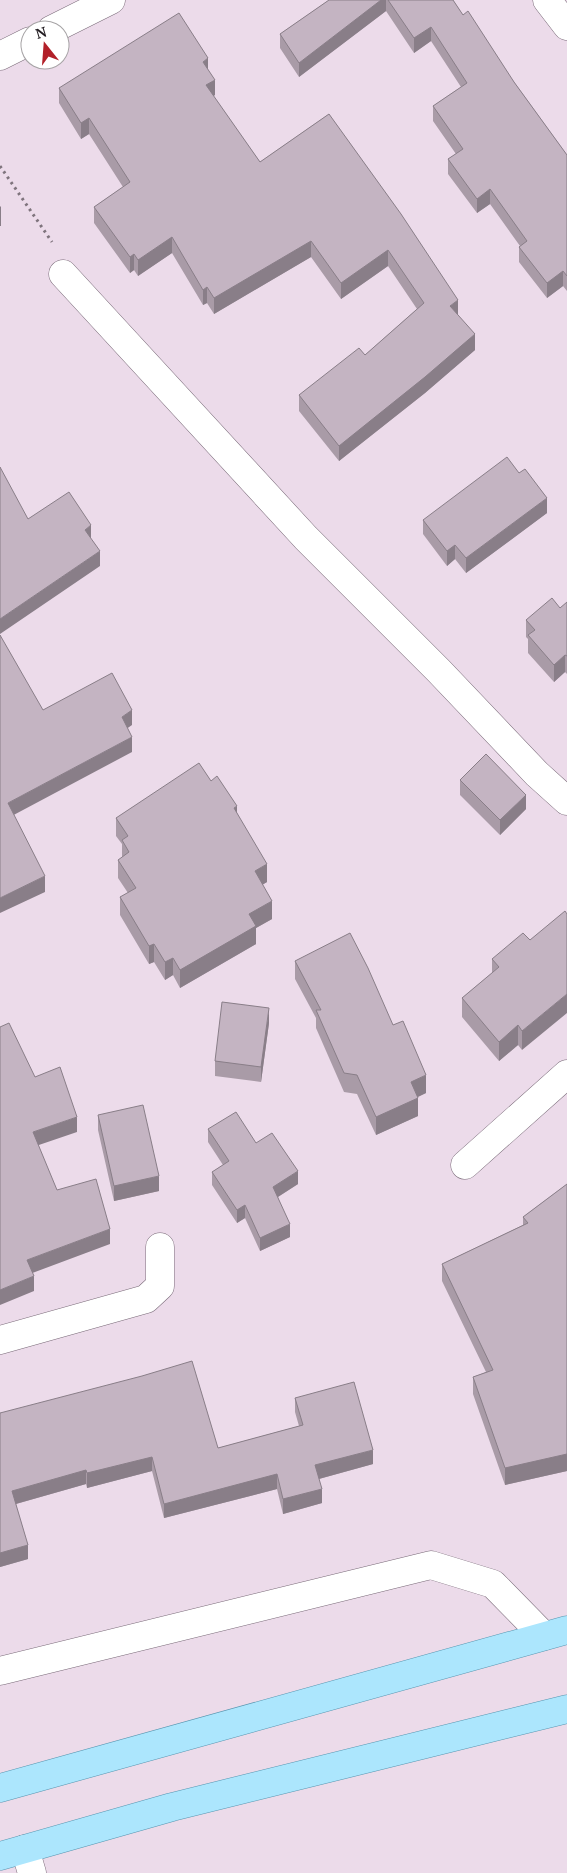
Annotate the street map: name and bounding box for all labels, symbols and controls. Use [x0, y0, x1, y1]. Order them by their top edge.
north arrow [20, 20, 70, 70]
text: N [33, 21, 49, 43]

